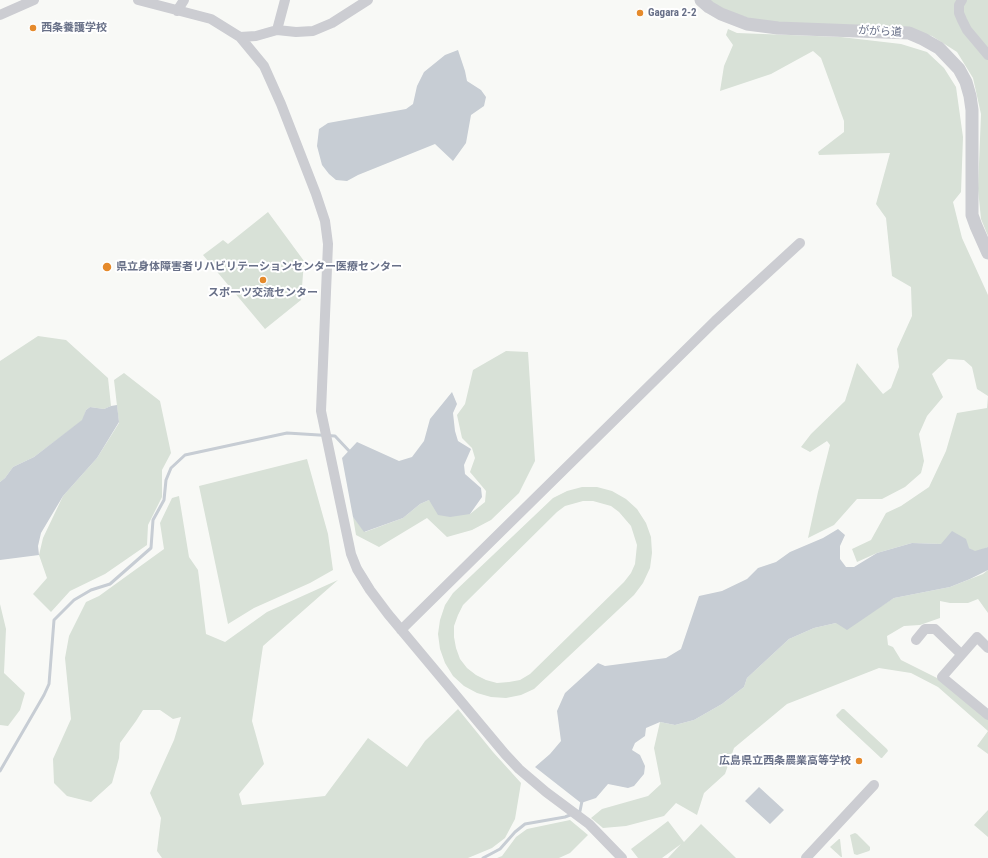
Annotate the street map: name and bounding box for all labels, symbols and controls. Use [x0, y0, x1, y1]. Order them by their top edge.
place label: Gagara 2-2 [648, 6, 697, 20]
marker: Gagara 2-2 [635, 8, 645, 18]
place label: 西条養護学校 [41, 21, 107, 35]
marker: 西条養護学校 [28, 23, 38, 33]
street label: ががら道 [858, 24, 902, 40]
place label: 県立身体障害者リハビリテーションセンター医療センター [116, 260, 402, 274]
marker: 県立身体障害者リハビリテーションセンター医療センター [101, 261, 113, 273]
marker: スポーツ交流センター [258, 275, 268, 285]
place label: スポーツ交流センター [208, 286, 318, 300]
place label: 広島県立西条農業高等学校 [719, 754, 851, 768]
marker: 広島県立西条農業高等学校 [854, 756, 864, 766]

